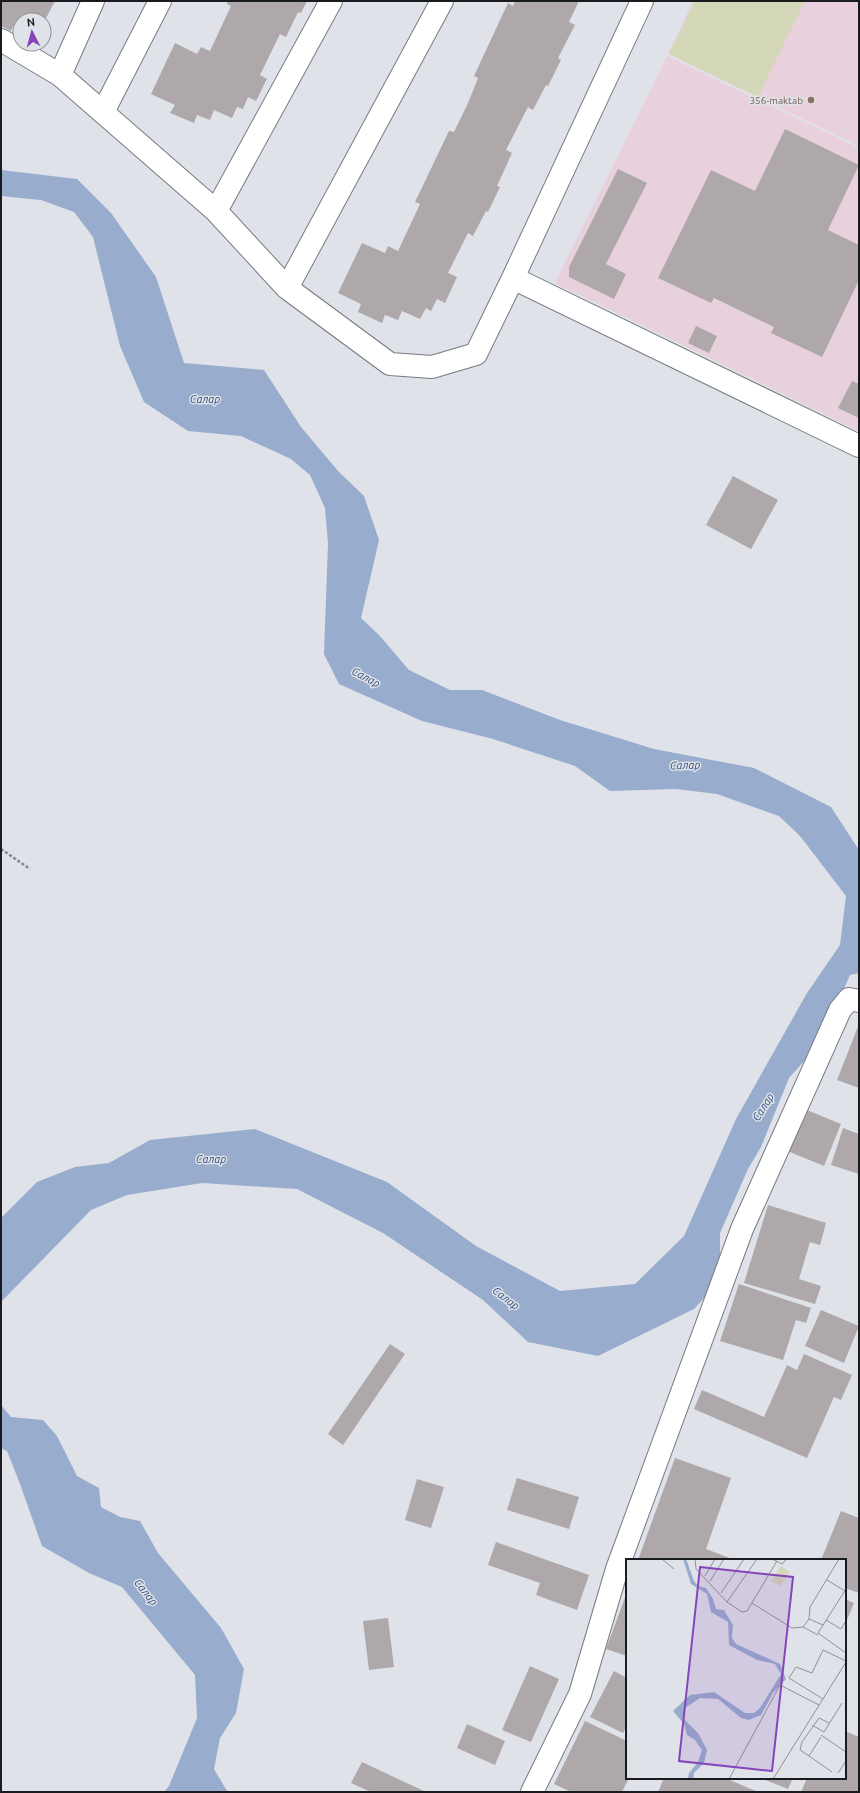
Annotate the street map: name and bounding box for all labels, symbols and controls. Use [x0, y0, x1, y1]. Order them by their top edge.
north arrow [12, 12, 52, 52]
text: N [26, 16, 36, 28]
place label: 356-maktab [749, 95, 803, 106]
marker: 356-maktab [806, 95, 816, 105]
water label: Салар [190, 393, 220, 405]
water label: Салар [350, 665, 382, 689]
water label: Салар [670, 758, 700, 772]
water label: Салар [750, 1091, 776, 1123]
water label: Салар [196, 1153, 226, 1165]
water label: Салар [490, 1284, 522, 1312]
inset map [626, 1559, 846, 1779]
water label: Салар [132, 1576, 160, 1608]

